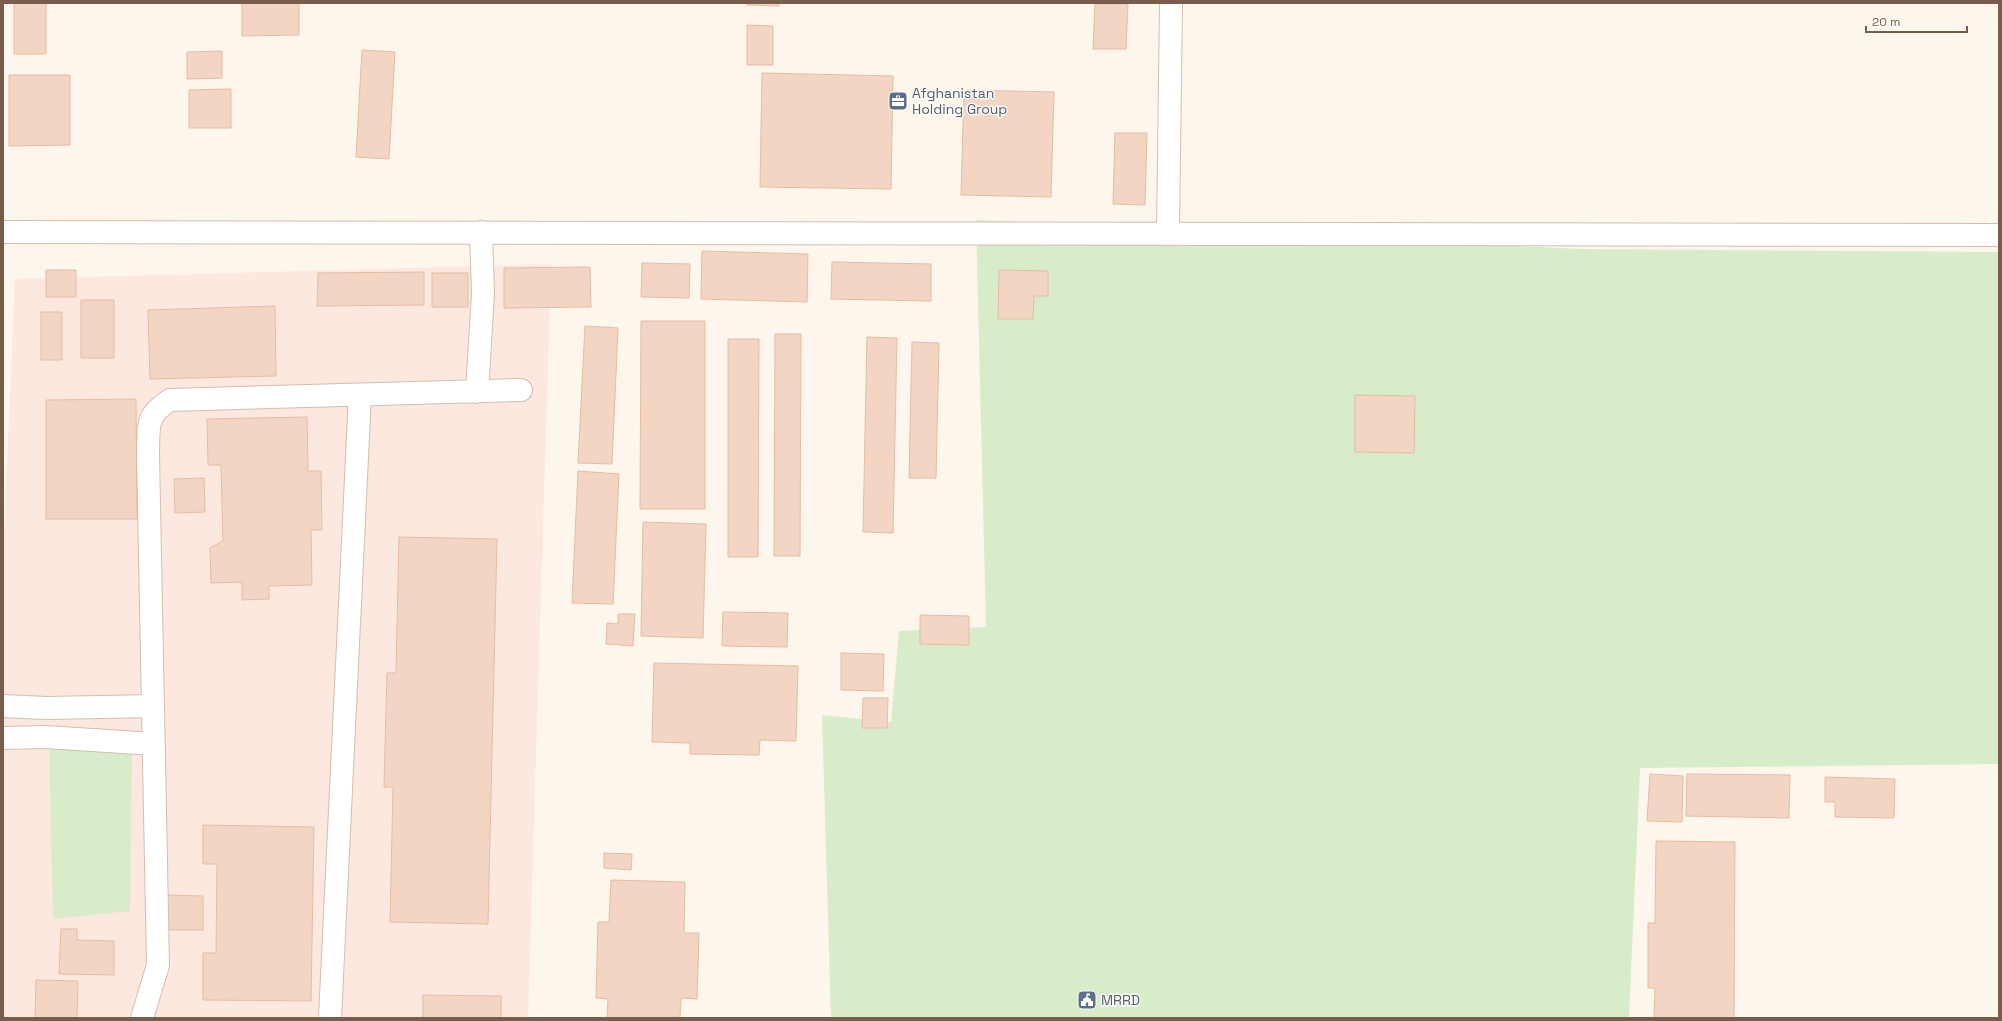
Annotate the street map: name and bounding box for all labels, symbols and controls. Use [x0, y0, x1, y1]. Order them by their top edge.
scale bar [1866, 8, 1967, 34]
text: 20 m [1872, 14, 1900, 30]
place label: Afghanistan Holding Group [912, 84, 1007, 118]
office icon: Afghanistan Holding Group [887, 90, 909, 112]
public building icon: MRRD [1076, 989, 1098, 1011]
place label: MRRD [1101, 991, 1140, 1009]

